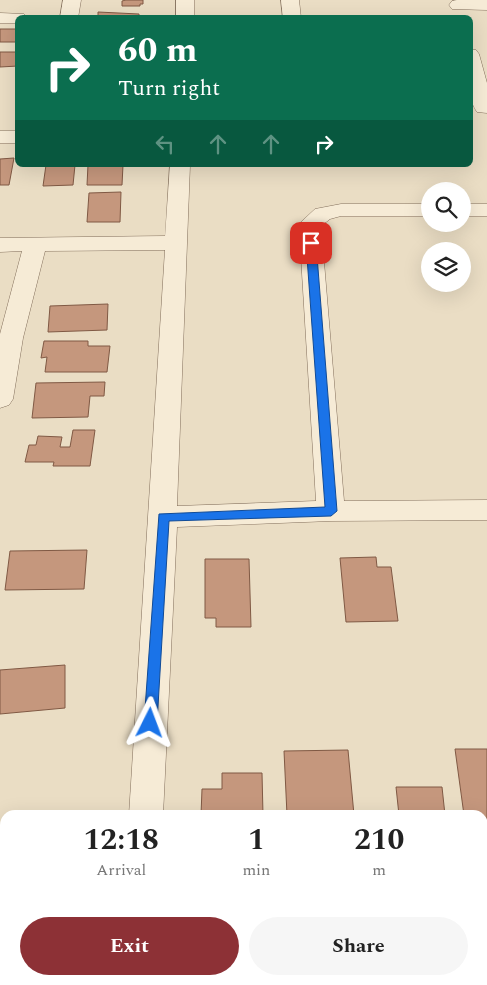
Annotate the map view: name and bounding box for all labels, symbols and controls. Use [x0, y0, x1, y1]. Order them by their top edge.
text: 60 m [118, 24, 198, 77]
icon: right [35, 35, 100, 100]
text: Turn right [118, 72, 220, 105]
icon: left [151, 130, 179, 158]
icon: ahead [204, 130, 232, 158]
icon: ahead [257, 130, 285, 158]
icon: right [310, 130, 338, 158]
map controls [421, 182, 471, 292]
button: search [421, 182, 471, 232]
pin [290, 222, 332, 264]
icon: arrive [297, 229, 325, 257]
button: layers [421, 242, 471, 292]
position arrow [123, 696, 175, 748]
text: 12:18 [84, 817, 159, 863]
text: 1 [248, 817, 265, 863]
text: 210 [354, 817, 404, 863]
text: Arrival [96, 858, 146, 882]
text: min [242, 858, 270, 882]
text: m [372, 858, 386, 882]
button: Exit [20, 917, 239, 975]
button: Share [249, 917, 468, 975]

